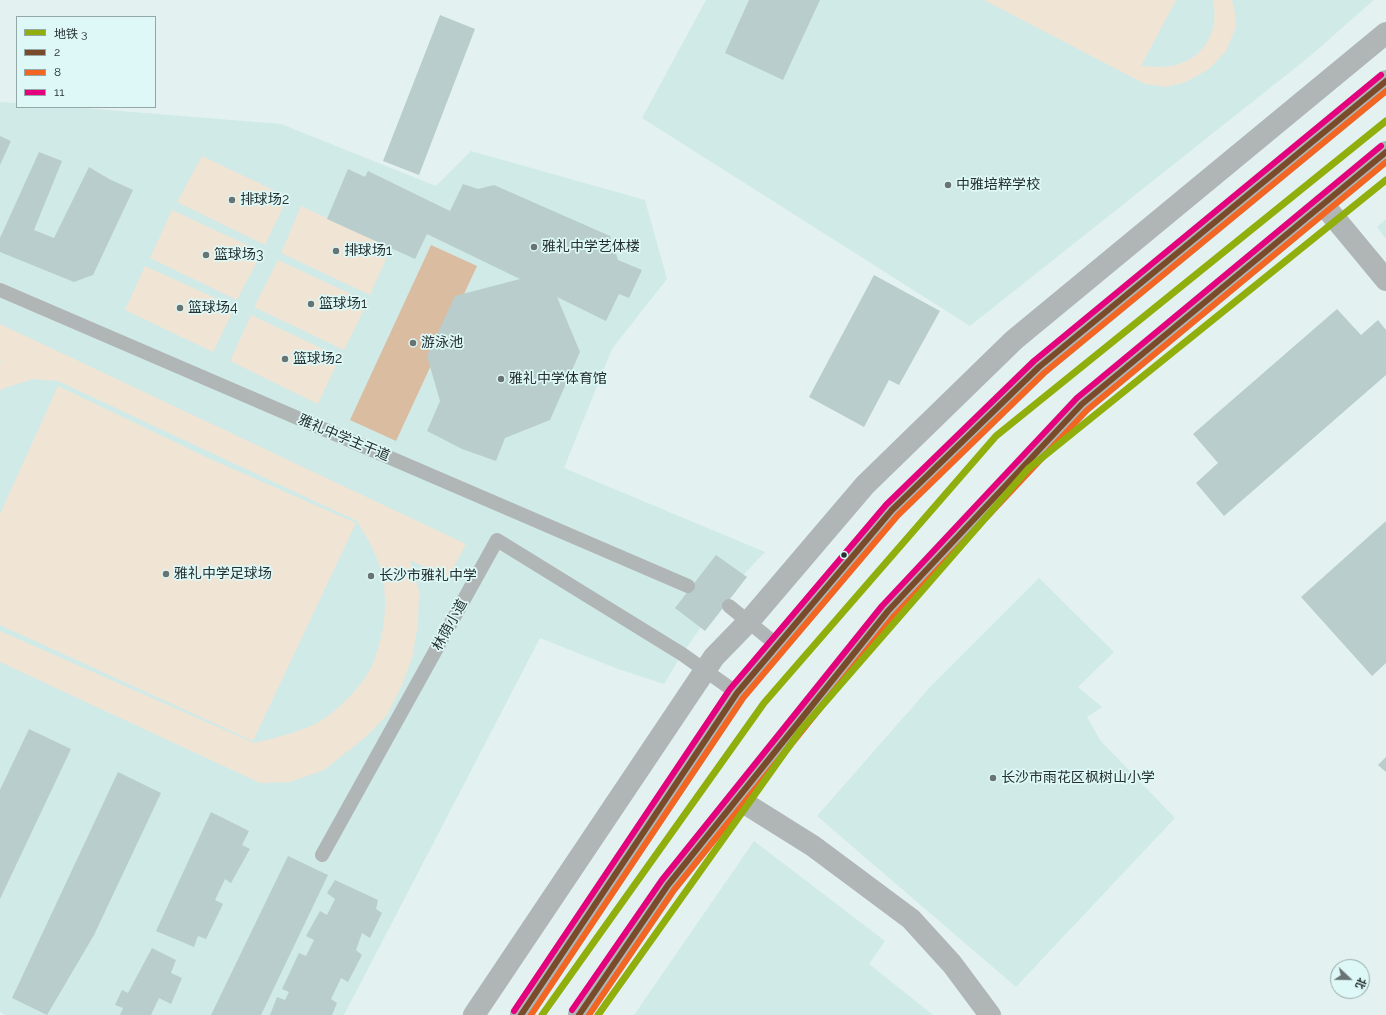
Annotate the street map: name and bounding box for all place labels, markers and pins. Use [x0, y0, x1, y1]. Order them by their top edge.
place label: 中雅培粹学校 [956, 177, 1040, 193]
marker: 中雅培粹学校 [943, 180, 953, 190]
place label: 排球场2 [240, 192, 289, 208]
marker: 排球场2 [227, 195, 237, 205]
place label: 雅礼中学艺体楼 [542, 239, 640, 255]
marker: 雅礼中学艺体楼 [529, 242, 539, 252]
place label: 排球场1 [344, 243, 392, 259]
marker: 排球场1 [331, 246, 341, 256]
place label: 篮球场3 [214, 247, 263, 263]
marker: 篮球场3 [201, 250, 211, 260]
place label: 篮球场1 [319, 296, 367, 312]
marker: 篮球场1 [306, 299, 316, 309]
place label: 篮球场4 [188, 300, 238, 316]
marker: 篮球场4 [175, 303, 185, 313]
place label: 游泳池 [421, 335, 463, 351]
marker: 游泳池 [408, 338, 418, 348]
place label: 篮球场2 [293, 351, 342, 367]
marker: 篮球场2 [280, 354, 290, 364]
place label: 雅礼中学体育馆 [509, 371, 607, 387]
marker: 雅礼中学体育馆 [496, 374, 506, 384]
unlabelled marker [839, 550, 849, 560]
place label: 雅礼中学足球场 [174, 566, 272, 582]
place label: 长沙市雅礼中学 [379, 568, 477, 584]
marker: 雅礼中学足球场 [161, 569, 171, 579]
marker: 长沙市雅礼中学 [366, 571, 376, 581]
place label: 长沙市雨花区枫树山小学 [1001, 770, 1155, 786]
marker: 长沙市雨花区枫树山小学 [988, 773, 998, 783]

